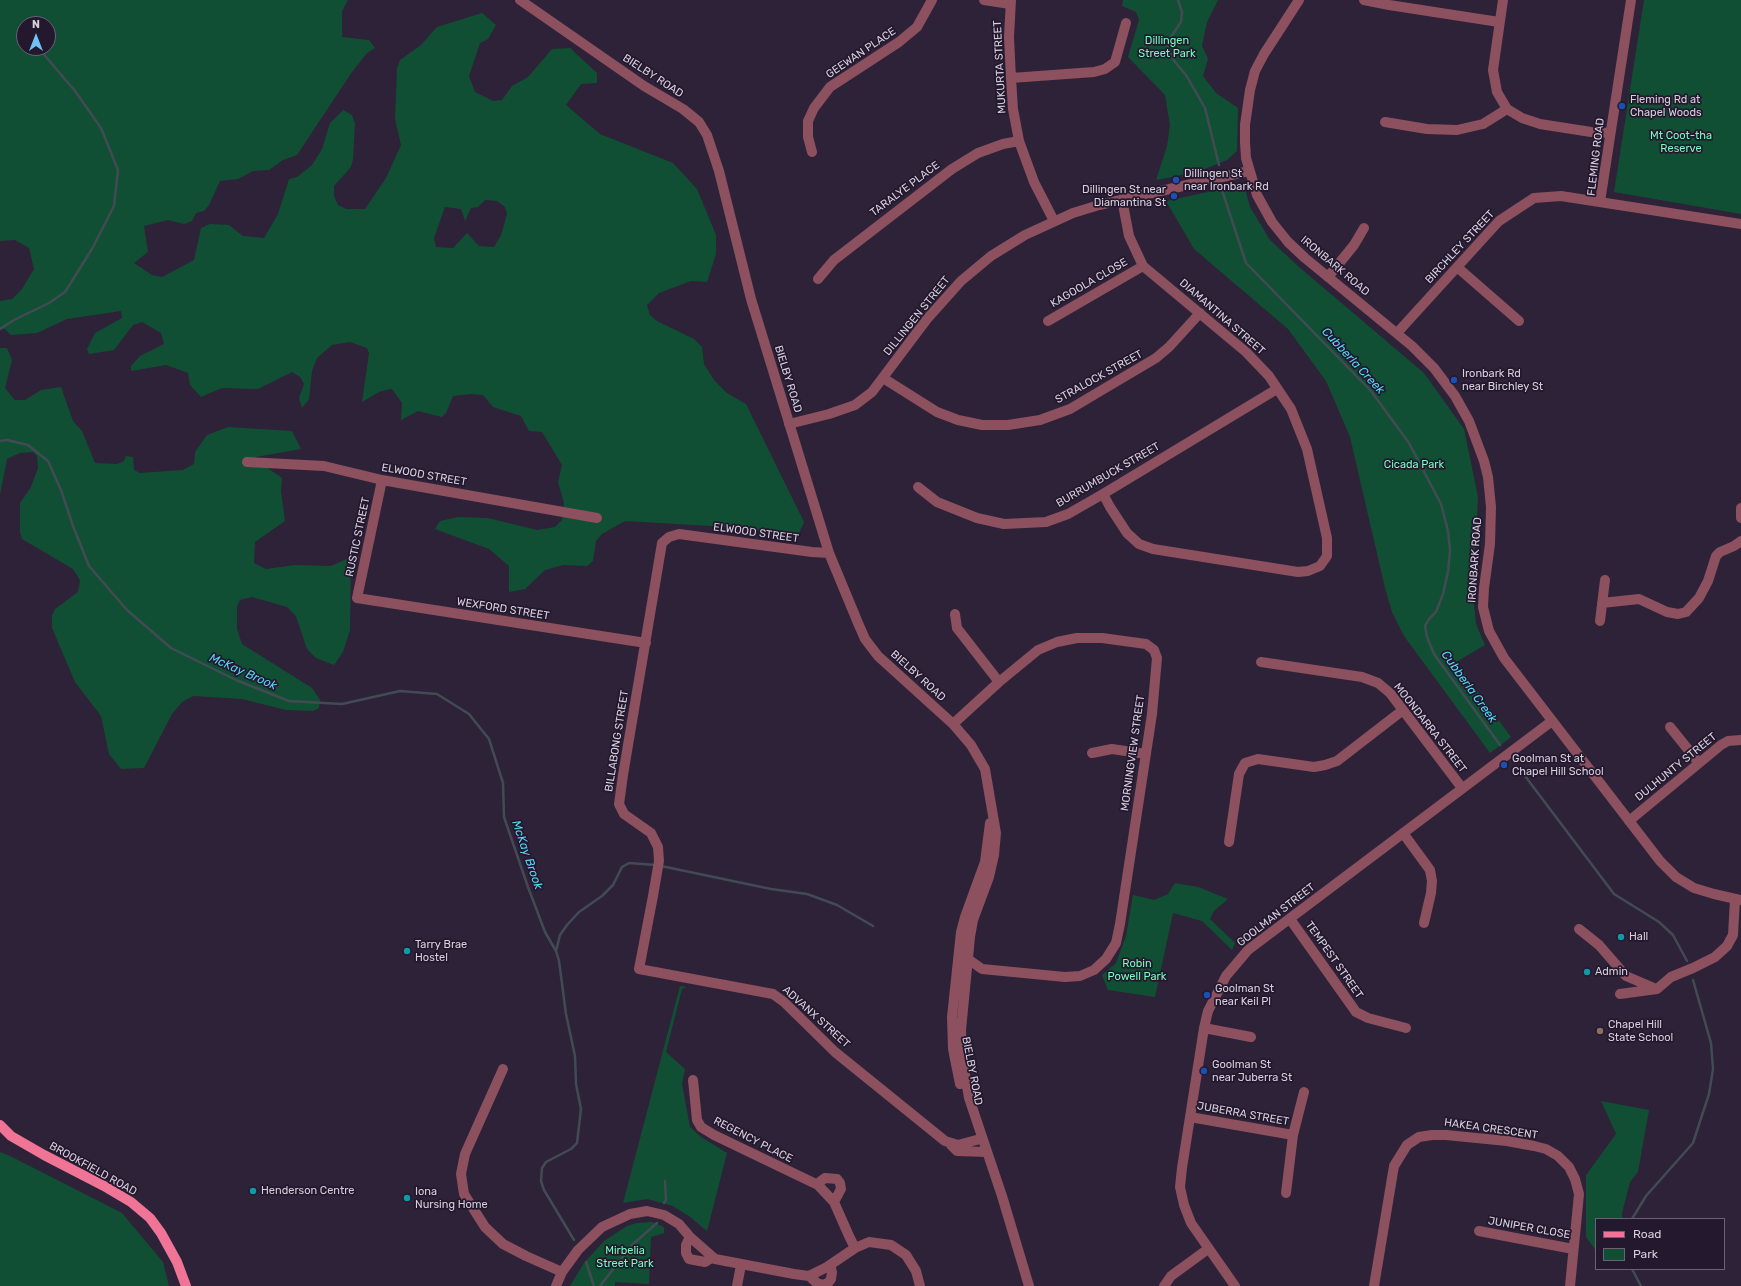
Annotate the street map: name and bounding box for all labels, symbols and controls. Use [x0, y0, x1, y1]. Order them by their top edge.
north arrow [16, 16, 56, 56]
text: N [32, 18, 40, 31]
street label: MUKURTA STREET [991, 20, 1009, 114]
street label: GEEWAN PLACE [824, 25, 898, 81]
park label: Dillingen Street Park [1138, 34, 1196, 60]
street label: BIELBY ROAD [620, 52, 686, 100]
place label: Fleming Rd at Chapel Woods [1630, 93, 1702, 119]
marker: Fleming Rd at Chapel Woods [1617, 101, 1627, 111]
street label: FLEMING ROAD [1585, 117, 1607, 197]
park label: Mt Coot-tha Reserve [1650, 129, 1712, 155]
street label: TARALYE PLACE [868, 159, 942, 219]
place label: Dillingen St near Ironbark Rd [1184, 167, 1269, 193]
marker: Dillingen St near Ironbark Rd [1171, 175, 1181, 185]
place label: Dillingen St near Diamantina St [1082, 183, 1166, 209]
marker: Dillingen St near Diamantina St [1169, 191, 1179, 201]
street label: BIRCHLEY STREET [1423, 208, 1497, 286]
street label: IRONBARK ROAD [1298, 233, 1372, 299]
street label: KAGOOLA CLOSE [1048, 256, 1130, 310]
street label: DILLINGEN STREET [881, 274, 953, 358]
street label: DIAMANTINA STREET [1177, 276, 1267, 358]
water label: Cubberla Creek [1318, 325, 1388, 397]
street label: BIELBY ROAD [772, 344, 804, 414]
street label: STRALOCK STREET [1053, 347, 1145, 407]
place label: Ironbark Rd near Birchley St [1462, 367, 1543, 393]
marker: Ironbark Rd near Birchley St [1449, 375, 1459, 385]
street label: BURRUMBUCK STREET [1054, 440, 1162, 510]
park label: Cicada Park [1384, 458, 1444, 472]
street label: ELWOOD STREET [380, 461, 468, 489]
street label: RUSTIC STREET [343, 496, 373, 578]
street label: IRONBARK ROAD [1465, 517, 1485, 603]
street label: ELWOOD STREET [712, 520, 800, 546]
street label: WEXFORD STREET [456, 595, 550, 623]
street label: BIELBY ROAD [888, 648, 948, 704]
water label: Cubberla Creek [1438, 648, 1500, 726]
water label: McKay Brook [207, 651, 279, 693]
street label: MOONDARRA STREET [1391, 680, 1469, 776]
street label: BILLABONG STREET [602, 689, 632, 793]
street label: MORNINGVIEW STREET [1118, 694, 1148, 812]
street label: DULHUNTY STREET [1633, 730, 1719, 804]
place label: Goolman St at Chapel Hill School [1512, 752, 1604, 778]
marker: Goolman St at Chapel Hill School [1499, 760, 1509, 770]
water label: McKay Brook [508, 818, 546, 892]
street label: GOOLMAN STREET [1234, 881, 1318, 949]
street label: TEMPEST STREET [1302, 919, 1366, 1001]
place label: Hall [1629, 930, 1648, 944]
marker: Hall [1616, 932, 1626, 942]
place label: Tarry Brae Hostel [415, 938, 467, 964]
marker: Tarry Brae Hostel [402, 946, 412, 956]
park label: Robin Powell Park [1108, 957, 1166, 983]
place label: Admin [1595, 965, 1628, 979]
marker: Admin [1582, 967, 1592, 977]
place label: Goolman St near Keil Pl [1215, 982, 1274, 1008]
street label: ADVANX STREET [780, 983, 852, 1051]
marker: Goolman St near Keil Pl [1202, 990, 1212, 1000]
place label: Chapel Hill State School [1608, 1018, 1673, 1044]
marker: Chapel Hill State School [1595, 1026, 1605, 1036]
street label: BIELBY ROAD [959, 1036, 985, 1106]
place label: Goolman St near Juberra St [1212, 1058, 1292, 1084]
marker: Goolman St near Juberra St [1199, 1066, 1209, 1076]
street label: JUBERRA STREET [1196, 1099, 1290, 1129]
street label: REGENCY PLACE [711, 1114, 795, 1166]
street label: HAKEA CRESCENT [1443, 1116, 1539, 1142]
street label: BROOKFIELD ROAD [47, 1139, 139, 1199]
place label: Henderson Centre [261, 1184, 354, 1198]
place label: Iona Nursing Home [415, 1185, 488, 1211]
marker: Henderson Centre [248, 1186, 258, 1196]
marker: Iona Nursing Home [402, 1193, 412, 1203]
street label: JUNIPER CLOSE [1487, 1214, 1571, 1242]
legend [1595, 1218, 1725, 1270]
text: Road [1633, 1227, 1661, 1241]
park label: Mirbelia Street Park [596, 1244, 654, 1270]
text: Park [1633, 1247, 1658, 1261]

